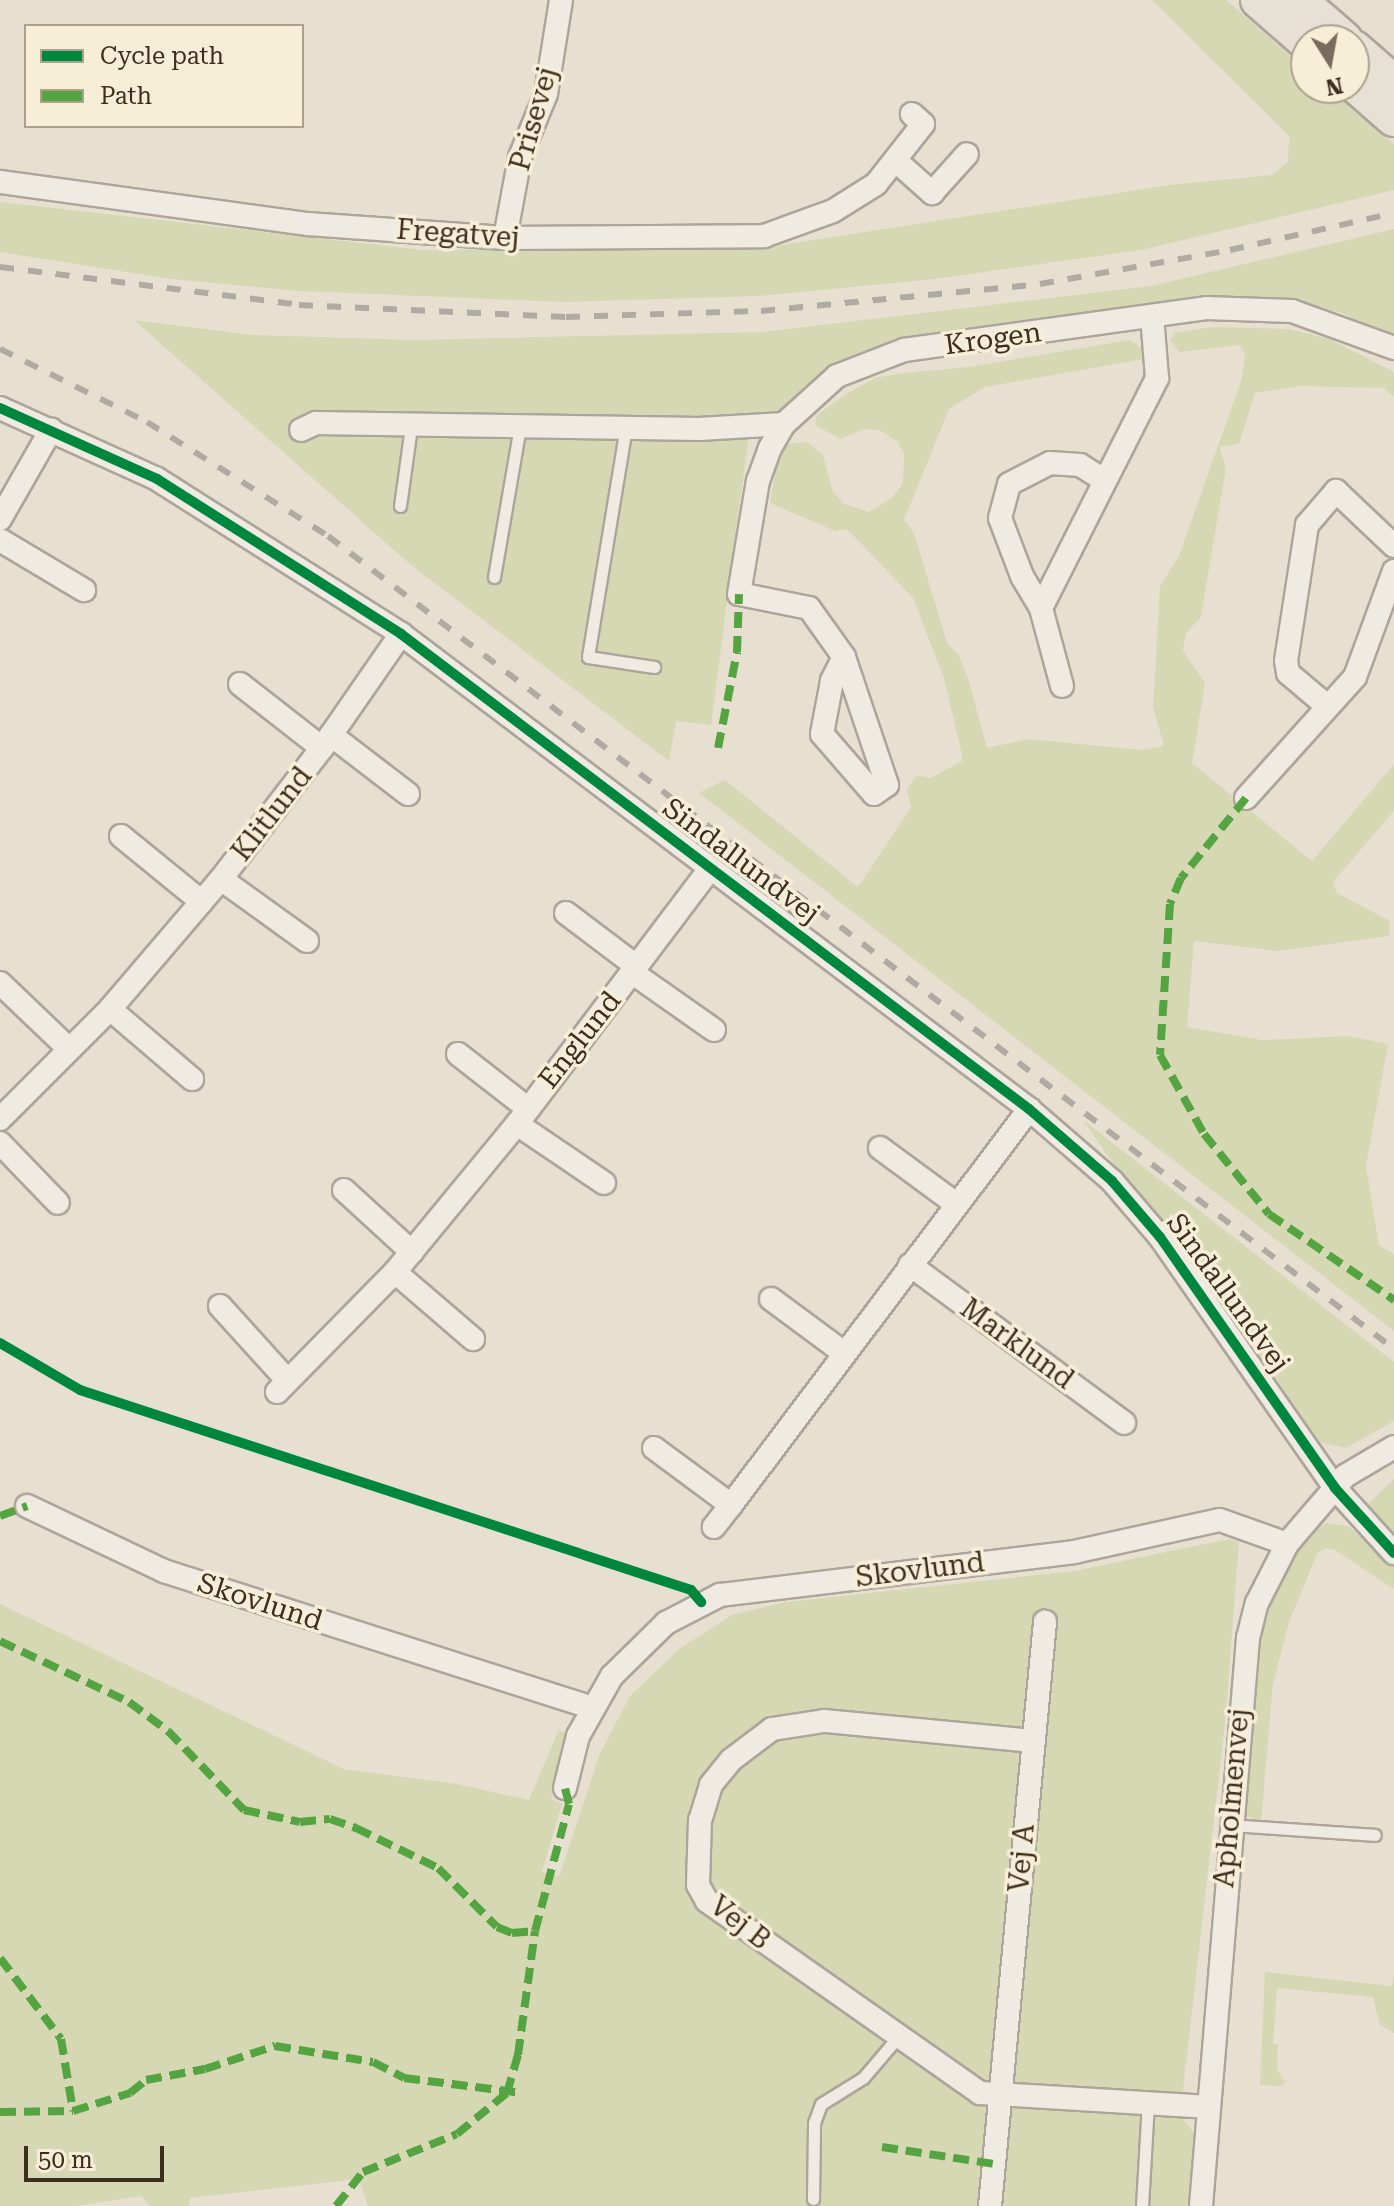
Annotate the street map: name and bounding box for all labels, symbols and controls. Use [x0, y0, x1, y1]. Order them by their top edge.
legend [24, 24, 304, 128]
north arrow [1290, 24, 1370, 104]
text: Cycle path [100, 42, 224, 70]
street label: Prisevej [503, 63, 565, 175]
text: N [1324, 72, 1345, 100]
text: Path [100, 82, 152, 110]
street label: Fregatvej [395, 213, 521, 255]
street label: Krogen [942, 316, 1044, 362]
street label: Klitlund [225, 760, 319, 868]
street label: Sindallundvej [656, 791, 826, 931]
street label: Englund [532, 985, 628, 1095]
street label: Sindallundvej [1159, 1207, 1297, 1379]
street label: Marklund [954, 1292, 1080, 1396]
street label: Skovlund [854, 1545, 986, 1595]
street label: Skovlund [193, 1566, 327, 1638]
street label: Apholmenvej [1207, 1707, 1257, 1889]
street label: Vej A [1002, 1822, 1042, 1894]
street label: Vej B [703, 1889, 777, 1957]
scale bar [28, 2130, 168, 2180]
text: 50 m [38, 2146, 93, 2174]

